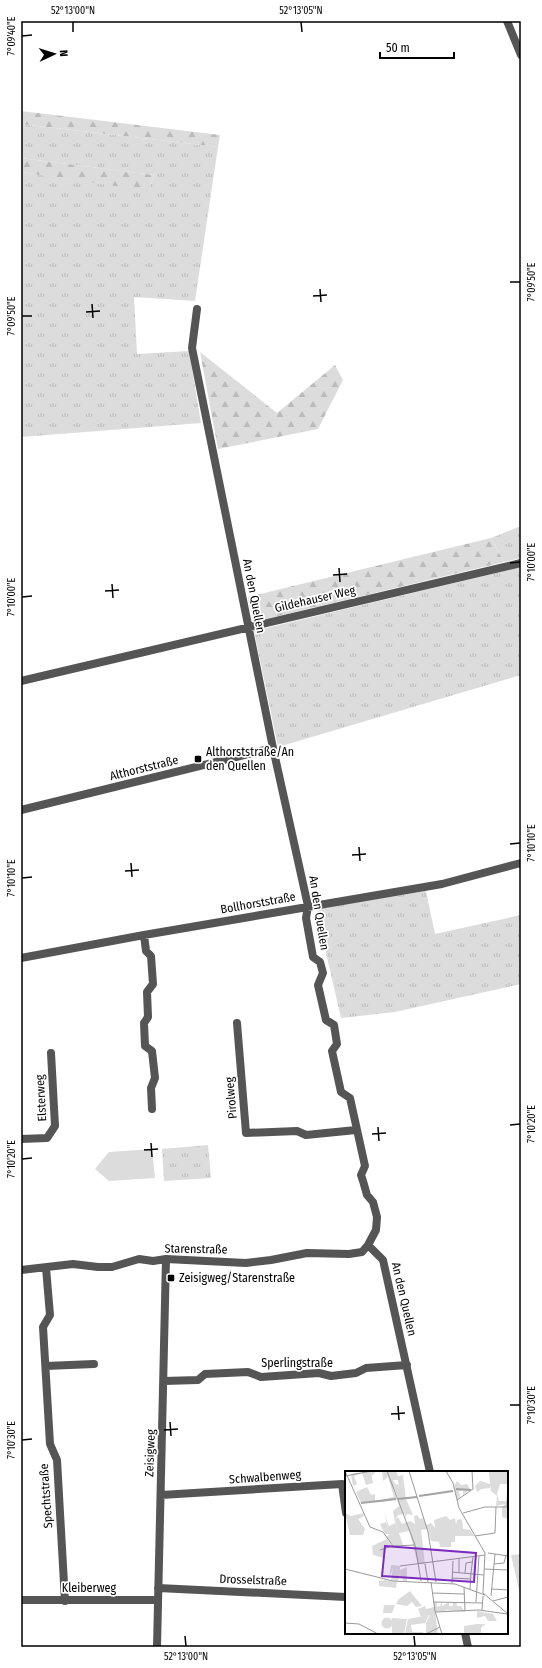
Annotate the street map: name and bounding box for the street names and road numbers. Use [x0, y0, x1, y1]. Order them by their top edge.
street label: An den Quellen [240, 558, 268, 634]
street label: Gildehauser Weg [273, 583, 357, 615]
street label: Althorststraße [108, 753, 180, 783]
street label: An den Quellen [306, 875, 332, 951]
street label: Bollhorststraße [219, 889, 297, 916]
street label: Elsterweg [33, 1074, 49, 1122]
street label: Pirolweg [222, 1076, 240, 1120]
street label: Starenstraße [164, 1241, 228, 1257]
street label: An den Quellen [389, 1261, 419, 1337]
street label: Sperlingstraße [261, 1356, 333, 1370]
street label: Zeisigweg [142, 1429, 158, 1477]
street label: Spechtstraße [37, 1463, 55, 1529]
street label: Schwalbenweg [229, 1467, 302, 1486]
street label: Drosselstraße [219, 1572, 287, 1588]
street label: Kleiberweg [62, 1581, 117, 1595]

